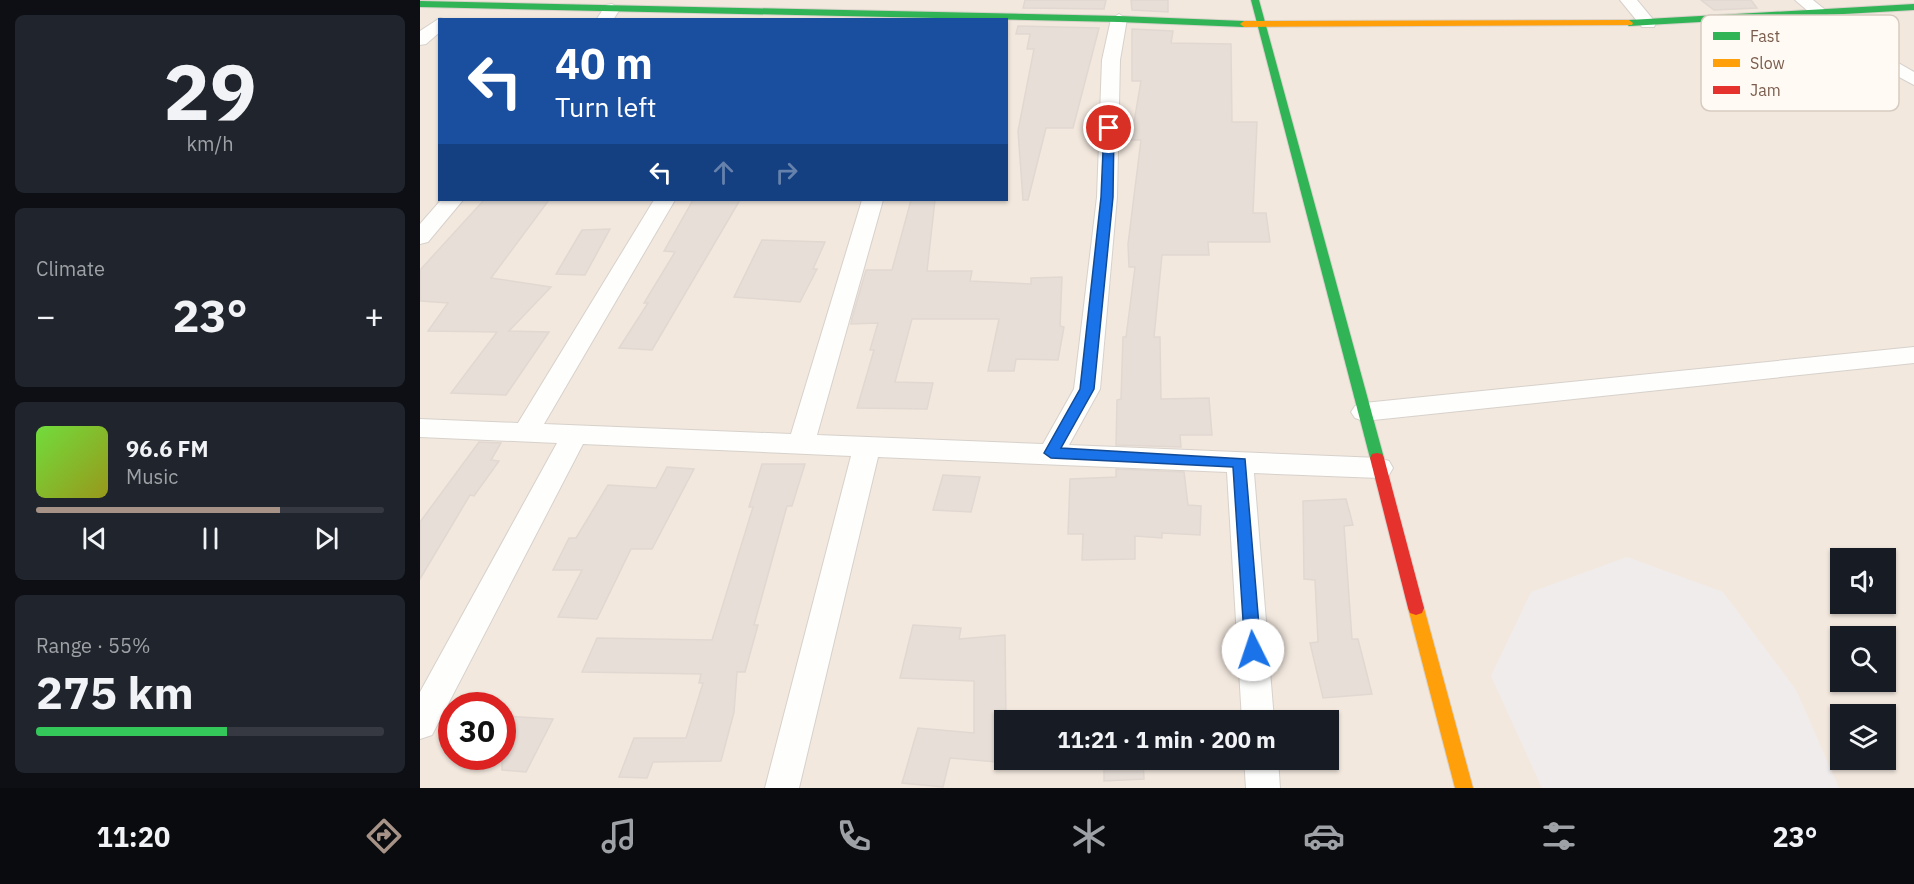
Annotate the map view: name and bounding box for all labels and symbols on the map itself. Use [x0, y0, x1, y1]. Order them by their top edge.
legend [1701, 15, 1899, 111]
text: Fast [1750, 26, 1780, 46]
text: Slow [1750, 53, 1785, 73]
text: Jam [1750, 80, 1781, 100]
pin [1083, 102, 1134, 153]
position arrow [1221, 618, 1285, 682]
speed limit sign: 30 [438, 692, 516, 770]

